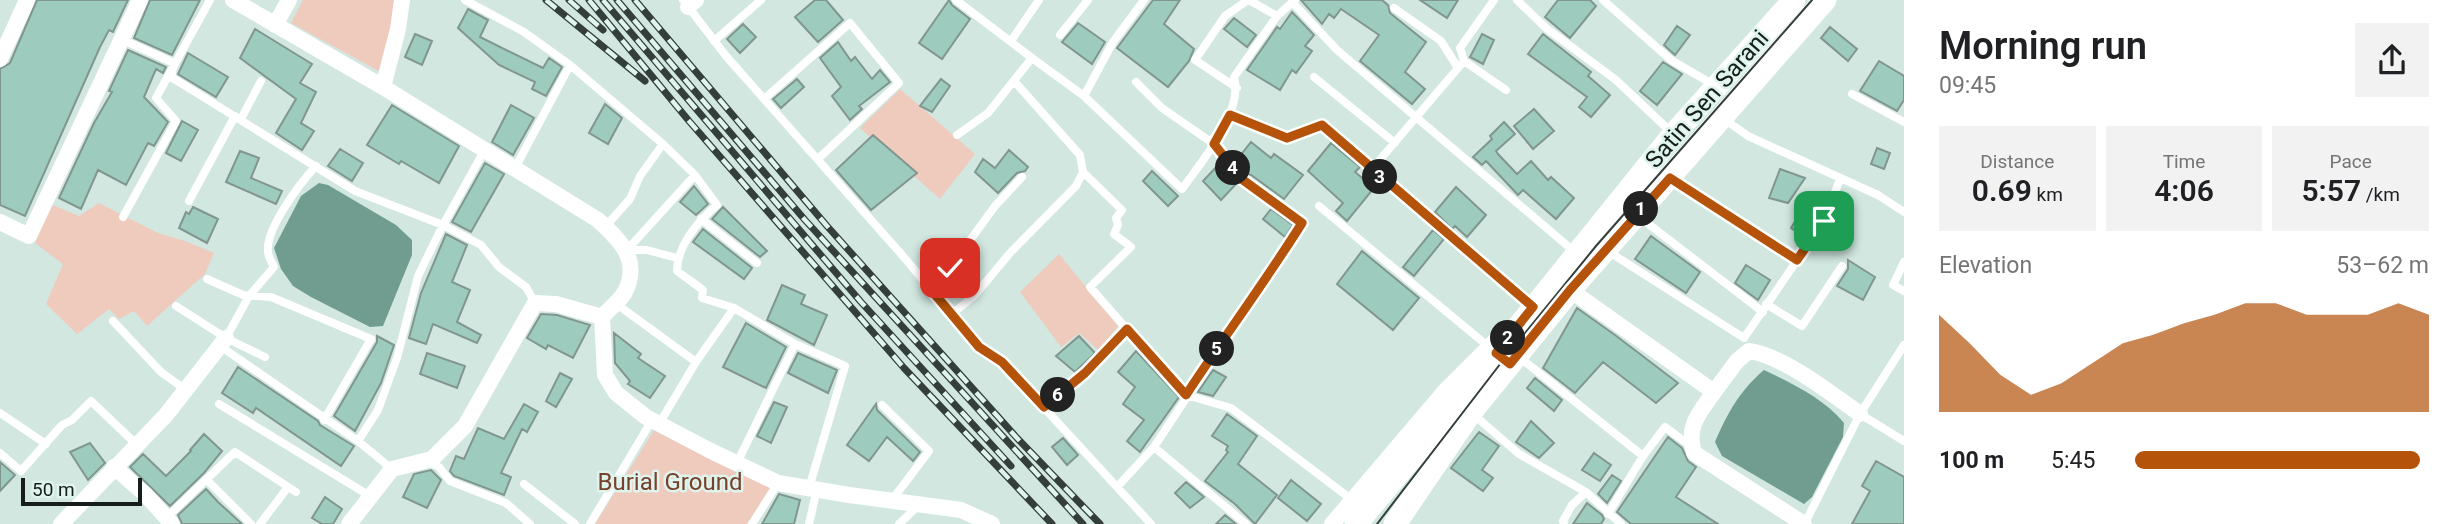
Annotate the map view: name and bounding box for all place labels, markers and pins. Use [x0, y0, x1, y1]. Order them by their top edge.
pin: 4 [1216, 150, 1250, 186]
pin: 3 [1362, 160, 1398, 194]
pin [1794, 191, 1854, 251]
pin: 1 [1624, 192, 1658, 227]
pin [920, 238, 980, 298]
pin: 2 [1490, 320, 1526, 356]
pin: 5 [1200, 332, 1234, 366]
pin: 6 [1040, 378, 1076, 412]

